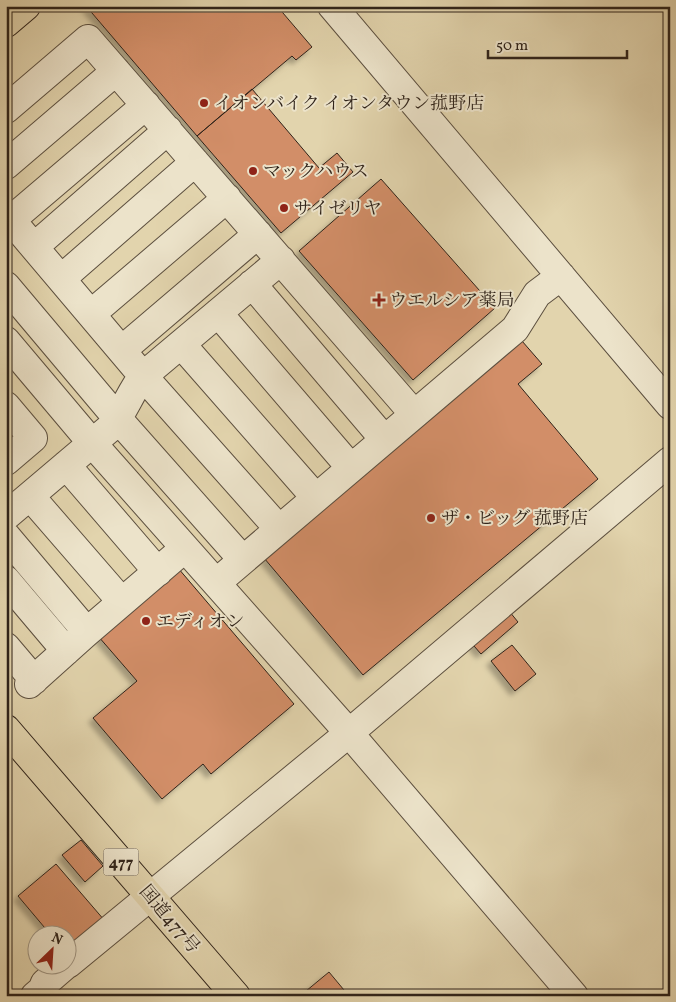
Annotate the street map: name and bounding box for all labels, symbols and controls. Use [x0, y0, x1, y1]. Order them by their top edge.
scale bar [488, 28, 627, 60]
text: 50 m [496, 36, 528, 57]
place label: イオンバイク イオンタウン菰野店 [214, 92, 484, 117]
marker: イオンバイク イオンタウン菰野店 [198, 97, 210, 109]
place label: マックハウス [263, 160, 369, 185]
marker: マックハウス [247, 165, 259, 177]
place label: サイゼリヤ [294, 197, 382, 222]
marker: サイゼリヤ [278, 202, 290, 214]
place label: ウエルシア薬局 [389, 289, 515, 314]
marker: ウエルシア薬局 [373, 294, 385, 306]
place label: ザ・ビッグ 菰野店 [441, 507, 588, 532]
marker: ザ・ビッグ 菰野店 [425, 512, 437, 524]
place label: エディオン [156, 610, 245, 635]
marker: エディオン [140, 615, 152, 627]
road number: 477 [104, 849, 138, 876]
street label: 国道477号 [133, 880, 205, 959]
north arrow [28, 924, 78, 974]
text: N [48, 929, 65, 950]

